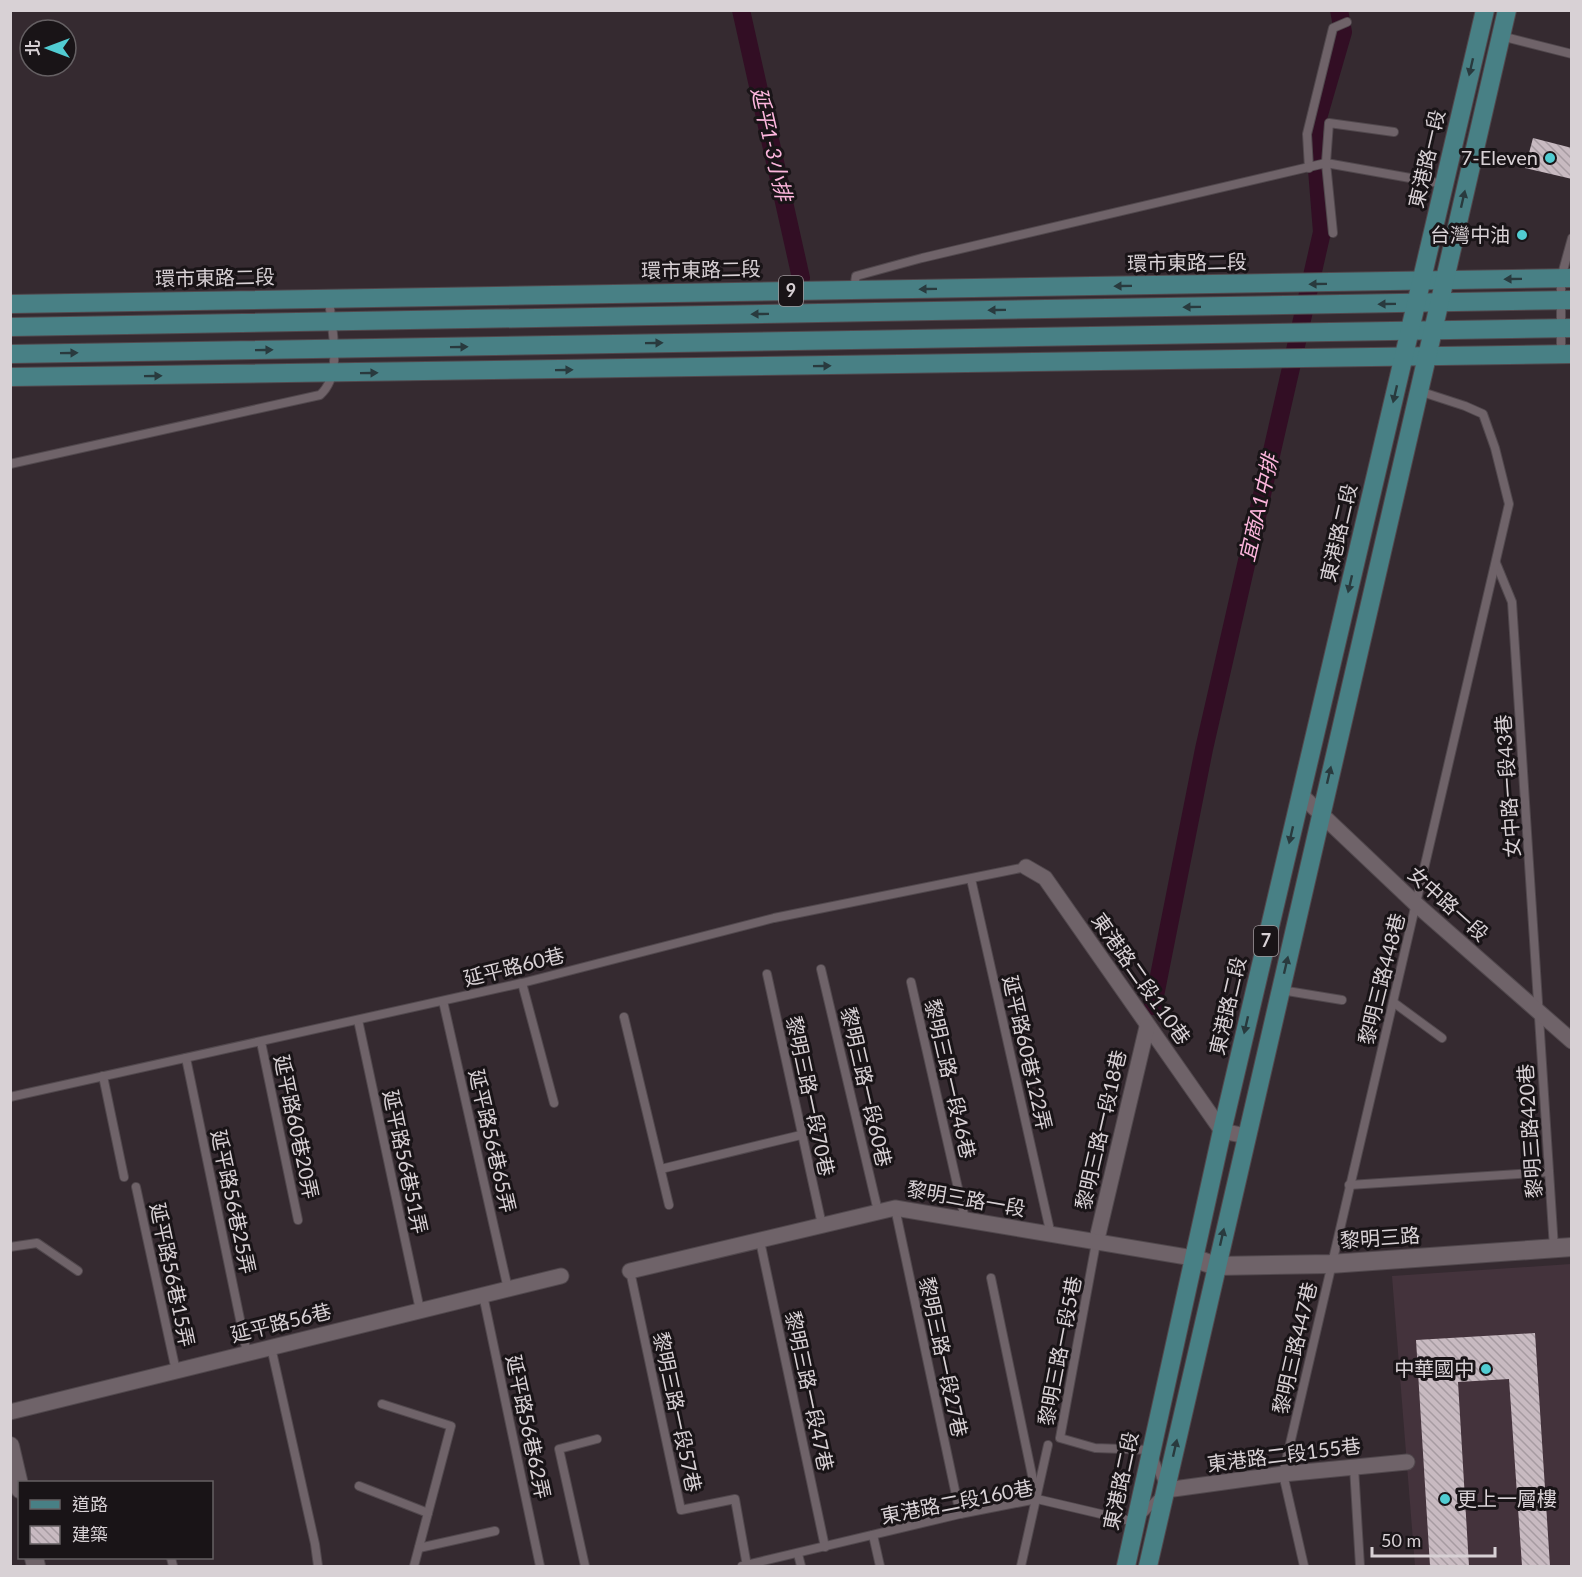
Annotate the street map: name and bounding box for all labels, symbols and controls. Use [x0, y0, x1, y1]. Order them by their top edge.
north arrow [18, 18, 78, 78]
text: 北 [23, 40, 42, 56]
one-way arrow [1466, 58, 1476, 77]
water label: 延平1-3小排 [747, 84, 798, 206]
street label: 東港路一段 [1403, 107, 1449, 210]
place label: 7-Eleven [1461, 145, 1538, 169]
marker: 7-Eleven [1543, 151, 1557, 165]
one-way arrow [1458, 190, 1468, 208]
place label: 台灣中油 [1430, 222, 1510, 246]
marker: 台灣中油 [1515, 228, 1529, 242]
street label: 環市東路二段 [1127, 249, 1247, 275]
street label: 環市東路二段 [641, 256, 761, 282]
street label: 環市東路二段 [155, 264, 275, 290]
one-way arrow [1504, 274, 1523, 284]
road number: 9 [779, 276, 803, 306]
one-way arrow [1309, 279, 1328, 288]
one-way arrow [1114, 282, 1133, 291]
one-way arrow [919, 284, 938, 294]
one-way arrow [1378, 299, 1397, 309]
one-way arrow [1183, 302, 1202, 312]
one-way arrow [988, 305, 1007, 315]
one-way arrow [751, 309, 770, 319]
one-way arrow [644, 339, 663, 348]
one-way arrow [449, 342, 468, 352]
one-way arrow [254, 345, 273, 355]
one-way arrow [59, 348, 78, 358]
one-way arrow [812, 361, 831, 371]
one-way arrow [554, 365, 573, 375]
one-way arrow [359, 369, 378, 378]
one-way arrow [143, 371, 162, 381]
one-way arrow [1389, 385, 1399, 404]
water label: 宜商A1中排 [1233, 449, 1283, 564]
street label: 東港路二段 [1315, 481, 1361, 584]
one-way arrow [1345, 575, 1355, 593]
street label: 女中路一段43巷 [1490, 714, 1524, 858]
one-way arrow [1325, 766, 1335, 785]
one-way arrow [1286, 826, 1296, 845]
street label: 女中路一段 [1403, 861, 1494, 946]
street label: 東港路二段110巷 [1088, 908, 1196, 1049]
street label: 黎明三路448巷 [1353, 910, 1409, 1047]
road number: 7 [1254, 926, 1278, 956]
street label: 延平路60巷 [461, 942, 567, 990]
street label: 東港路二段 [1204, 954, 1250, 1057]
one-way arrow [1281, 956, 1291, 975]
street label: 延平路60巷122弄 [999, 973, 1057, 1132]
street label: 黎明三路一段46巷 [921, 997, 981, 1161]
street label: 黎明三路一段60巷 [837, 1005, 897, 1169]
street label: 黎明三路一段70巷 [782, 1013, 840, 1178]
one-way arrow [1241, 1016, 1251, 1034]
street label: 黎明三路一段18巷 [1070, 1048, 1130, 1212]
street label: 延平路60巷20弄 [270, 1053, 324, 1201]
street label: 黎明三路420巷 [1512, 1063, 1546, 1199]
street label: 延平路56巷65弄 [465, 1067, 521, 1215]
street label: 延平路56巷51弄 [379, 1088, 433, 1236]
street label: 延平路56巷25弄 [207, 1128, 261, 1276]
street label: 黎明三路一段 [905, 1176, 1027, 1220]
street label: 延平路56巷15弄 [146, 1201, 200, 1349]
street label: 黎明三路 [1339, 1222, 1421, 1252]
one-way arrow [1218, 1228, 1228, 1246]
street label: 黎明三路一段27巷 [915, 1274, 973, 1439]
street label: 黎明三路一段5巷 [1033, 1274, 1085, 1428]
street label: 黎明三路447巷 [1267, 1279, 1321, 1416]
street label: 延平路56巷 [228, 1298, 334, 1346]
street label: 黎明三路一段47巷 [781, 1308, 839, 1473]
street label: 黎明三路一段57巷 [649, 1329, 707, 1494]
street label: 延平路56巷62弄 [502, 1353, 556, 1501]
place label: 中華國中 [1394, 1356, 1474, 1380]
marker: 中華國中 [1479, 1362, 1493, 1376]
street label: 東港路二段 [1098, 1429, 1142, 1532]
street label: 東港路二段155巷 [1206, 1433, 1362, 1475]
one-way arrow [1171, 1438, 1180, 1457]
street label: 東港路二段160巷 [879, 1474, 1035, 1528]
legend [18, 1481, 213, 1559]
place label: 更上一層樓 [1457, 1486, 1557, 1510]
marker: 更上一層樓 [1438, 1492, 1452, 1506]
text: 道路 [72, 1493, 108, 1515]
scale bar [1372, 1520, 1495, 1558]
text: 建築 [72, 1523, 108, 1545]
text: 50 m [1381, 1529, 1421, 1551]

